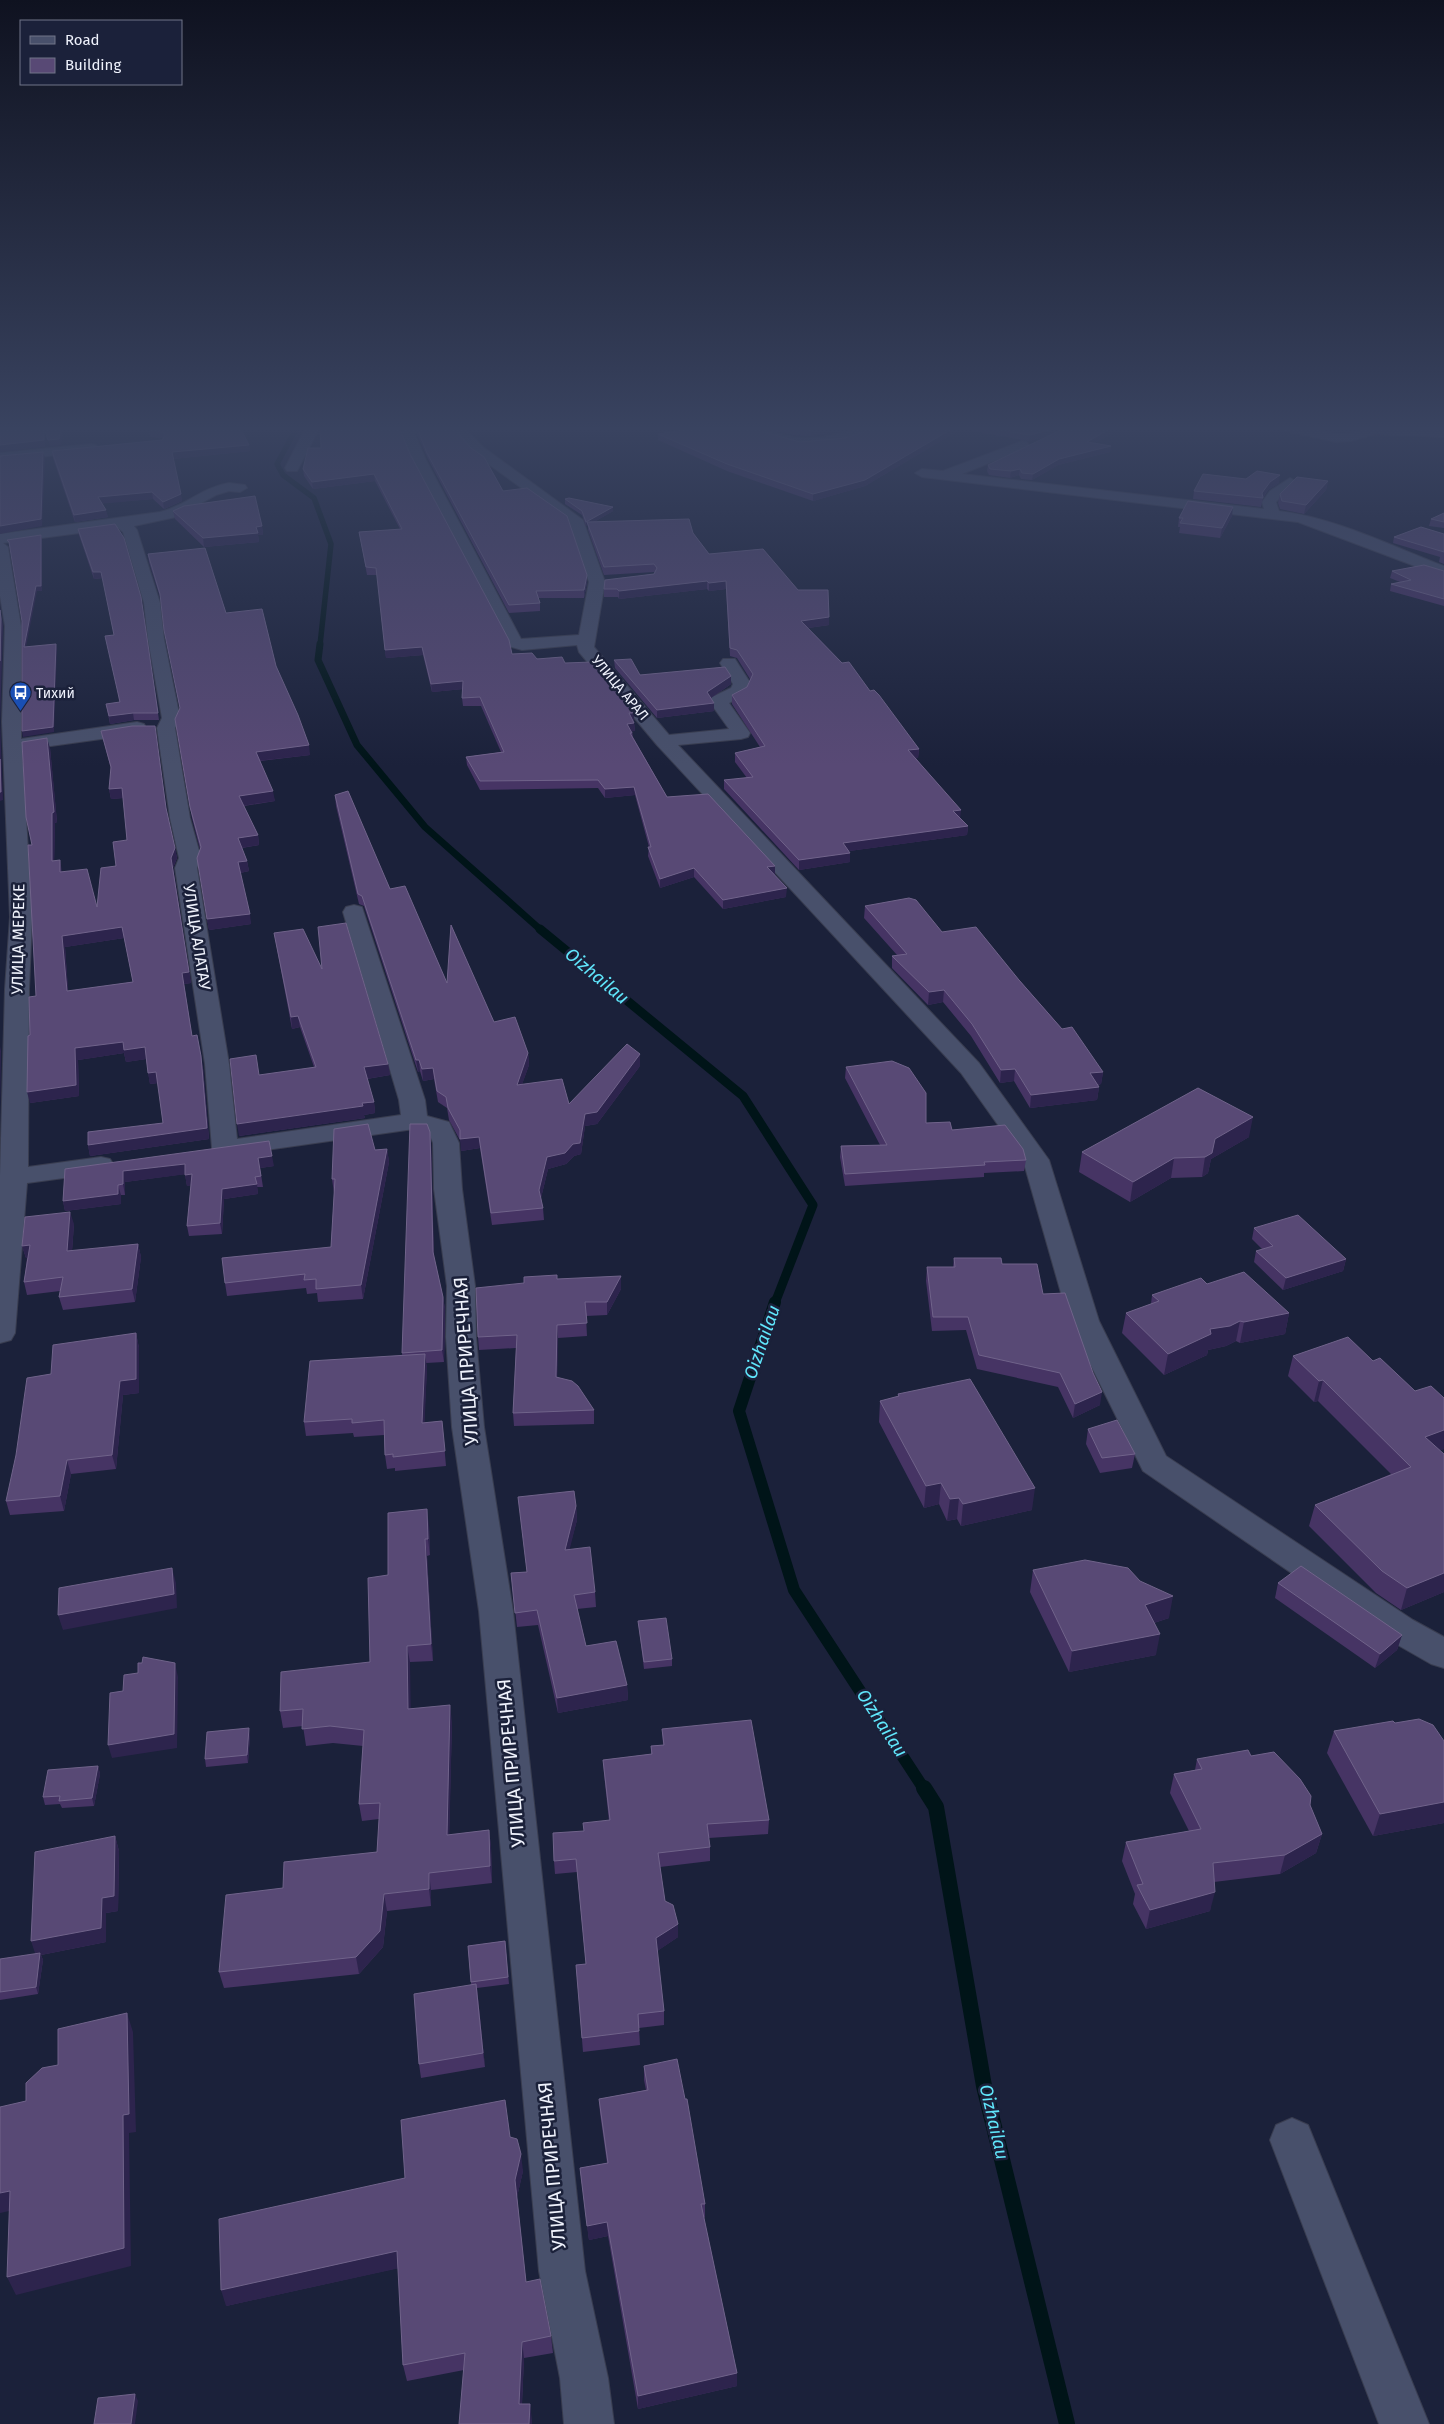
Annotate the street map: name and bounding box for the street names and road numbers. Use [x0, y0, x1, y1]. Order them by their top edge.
street label: УЛИЦА АРАЛ [588, 652, 652, 724]
street label: УЛИЦА АЛАТАУ [179, 883, 215, 992]
street label: УЛИЦА МЕРЕКЕ [8, 884, 28, 994]
street label: УЛИЦА ПРИРЕЧНАЯ [449, 1276, 483, 1446]
street label: УЛИЦА ПРИРЕЧНАЯ [492, 1678, 530, 1848]
street label: УЛИЦА ПРИРЕЧНАЯ [533, 2081, 571, 2251]

